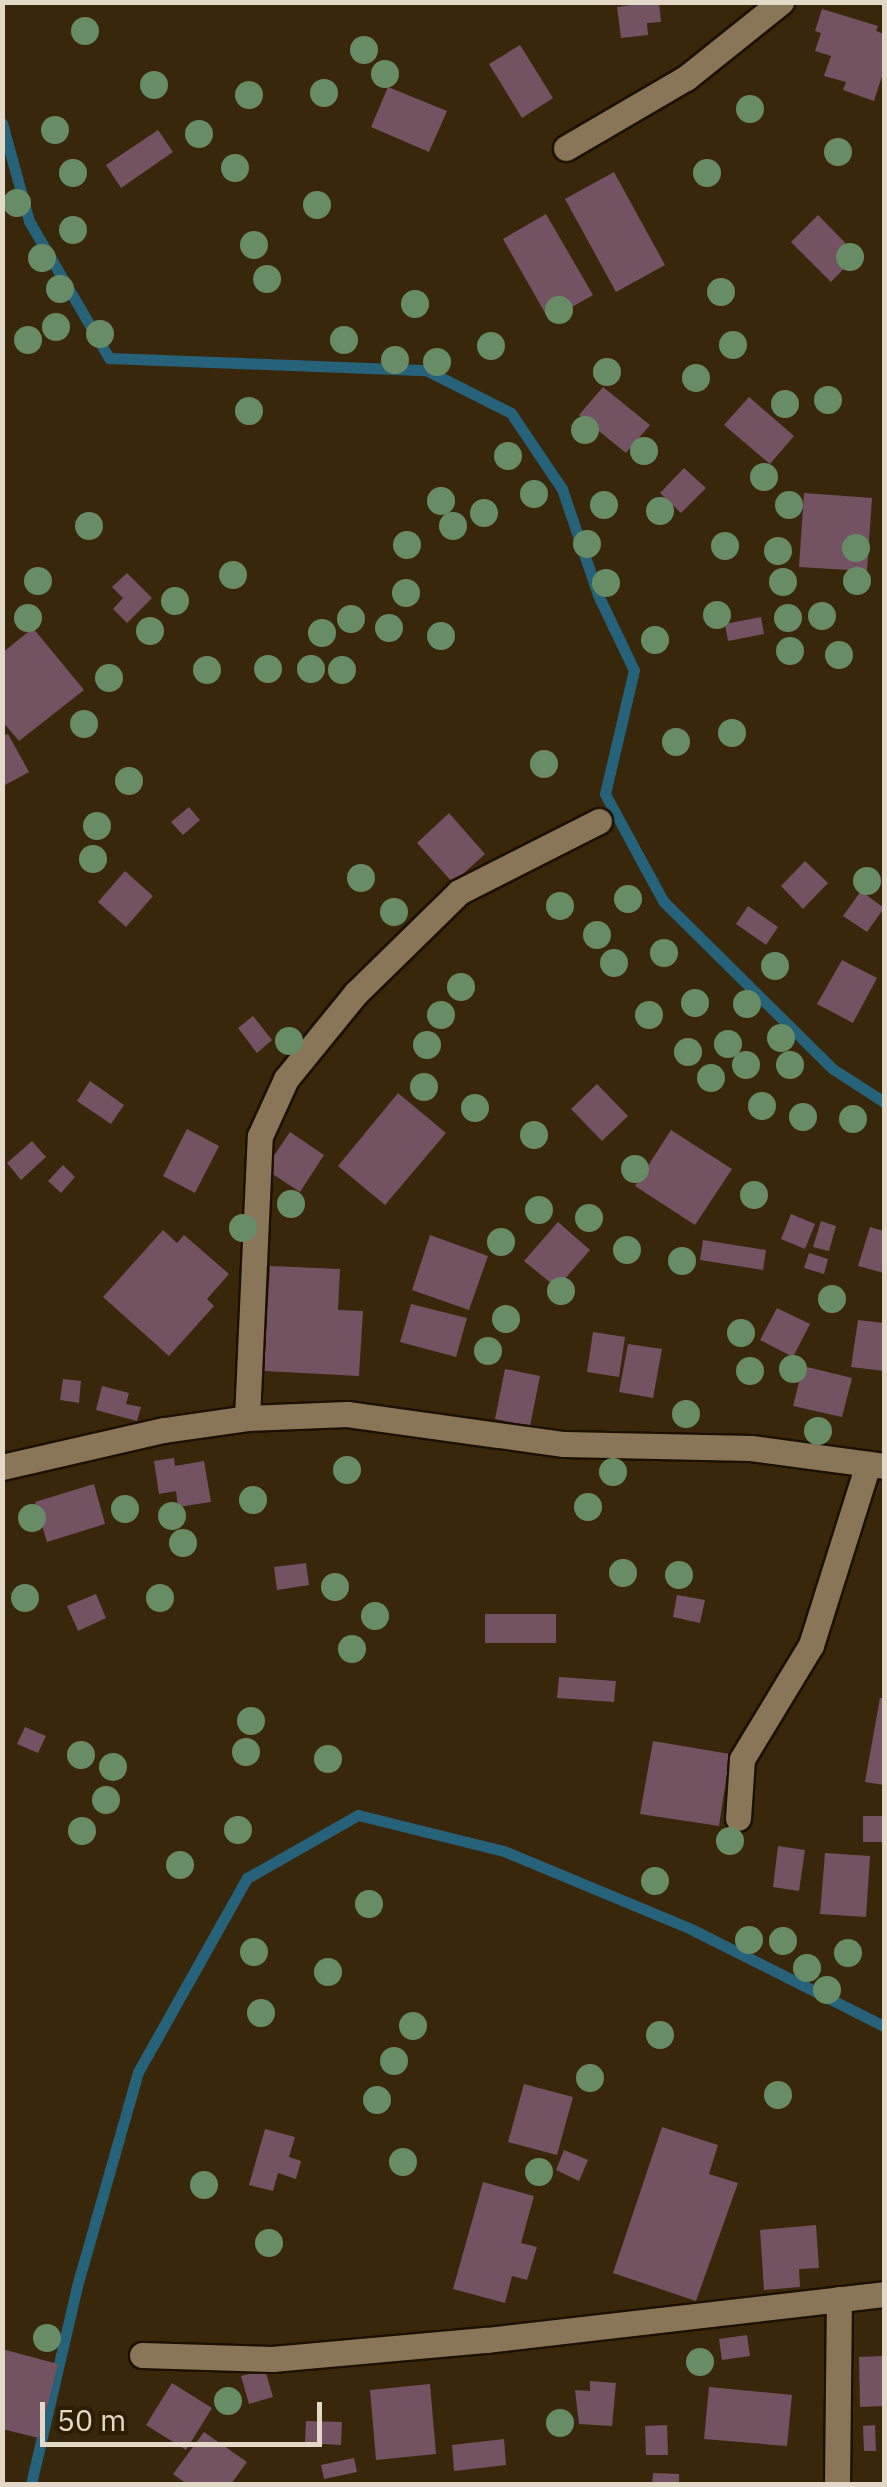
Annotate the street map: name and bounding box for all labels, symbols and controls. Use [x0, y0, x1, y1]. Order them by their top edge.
scale bar [45, 2382, 328, 2444]
text: 50 m [57, 2400, 126, 2439]

